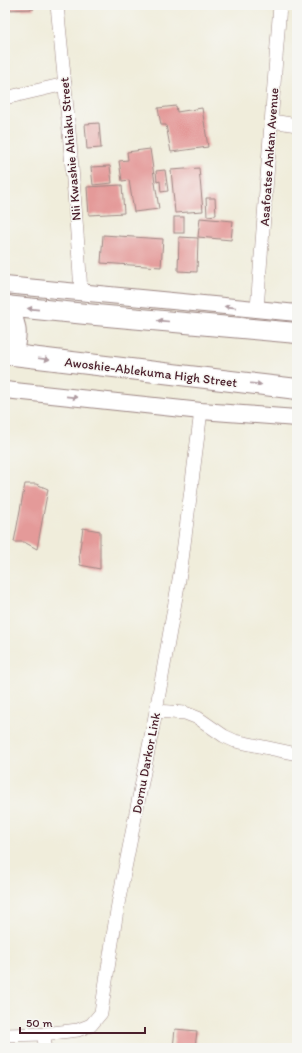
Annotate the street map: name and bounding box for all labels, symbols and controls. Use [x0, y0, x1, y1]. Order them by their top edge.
street label: Nii Kwashie Ahiaku Street [56, 77, 84, 221]
street label: Asafoatse Ankan Avenue [257, 87, 281, 227]
one-way arrow [224, 303, 236, 310]
one-way arrow [27, 306, 39, 312]
one-way arrow [157, 318, 169, 324]
street label: Awoshie-Ablekuma High Street [64, 354, 238, 390]
one-way arrow [38, 356, 50, 362]
one-way arrow [250, 381, 262, 387]
one-way arrow [66, 394, 78, 400]
street label: Dornu Darkor Link [129, 711, 163, 815]
scale bar [20, 1009, 145, 1035]
text: 50 m [26, 1016, 52, 1030]

